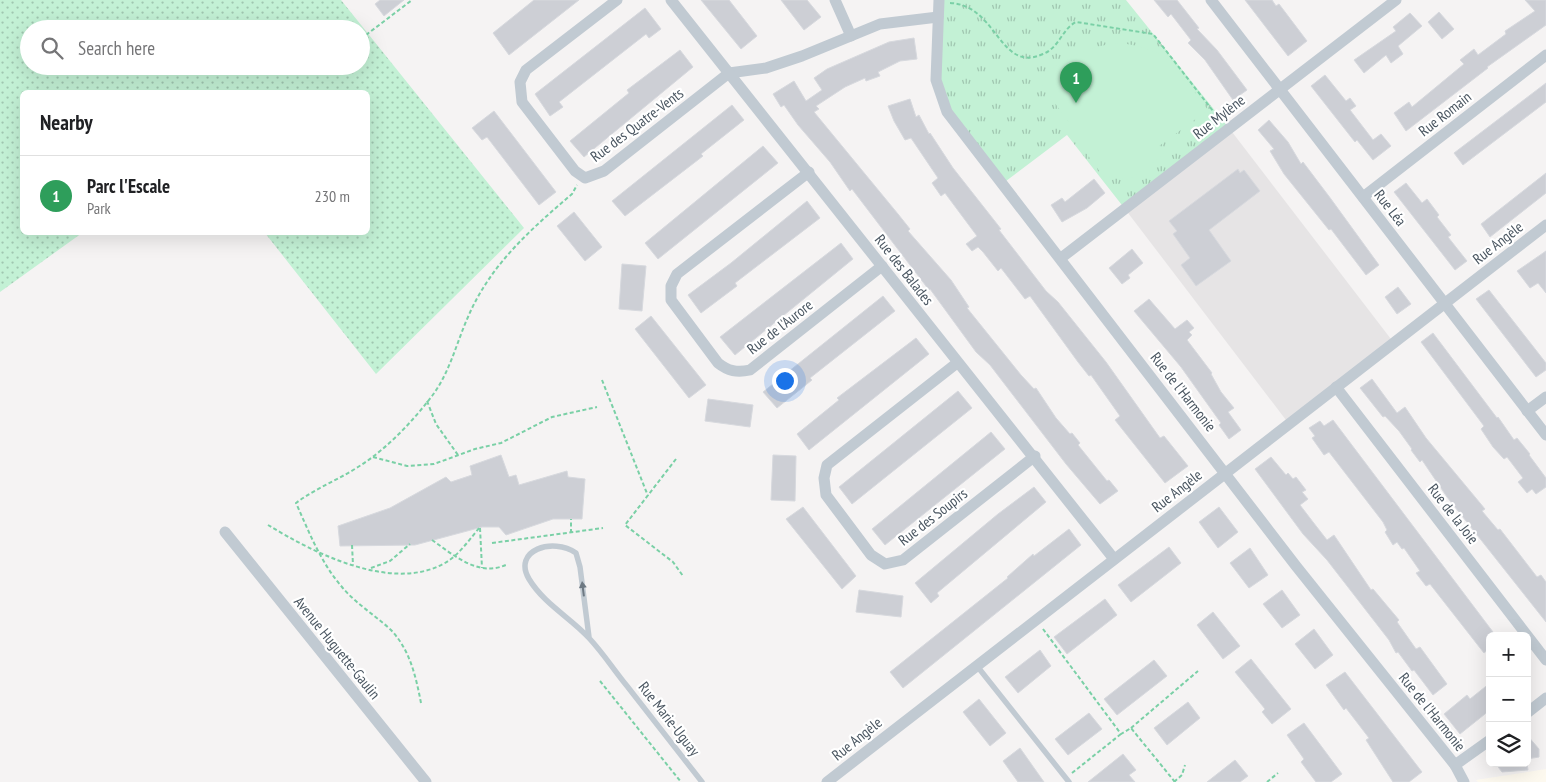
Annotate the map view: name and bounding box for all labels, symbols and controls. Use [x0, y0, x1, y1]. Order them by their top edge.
search box [20, 20, 370, 75]
icon: search [38, 34, 66, 62]
text: Search here [78, 36, 155, 60]
pin: 1 [1060, 62, 1092, 103]
street label: Rue des Quatre-Vents [586, 83, 687, 166]
street label: Rue Romain [1414, 87, 1475, 140]
street label: Rue Mylène [1189, 90, 1248, 143]
text: Nearby [40, 109, 93, 136]
text: Parc l'Escale [87, 174, 170, 198]
text: 1 [52, 186, 60, 206]
text: 230 m [315, 186, 350, 206]
street label: Rue Léa [1370, 186, 1410, 230]
text: Park [87, 198, 111, 218]
street label: Rue Angèle [1469, 217, 1527, 268]
street label: Rue des Balades [871, 231, 938, 309]
street label: Rue de l'Aurore [743, 295, 816, 358]
street label: Rue de l'Harmonie [1146, 348, 1220, 435]
your location [772, 368, 798, 394]
street label: Rue Angèle [1148, 465, 1206, 516]
street label: Rue de la Joie [1424, 480, 1483, 548]
street label: Rue des Soupirs [894, 484, 971, 549]
one-way arrow [579, 580, 587, 596]
street label: Avenue Huguette-Gaulin [290, 592, 385, 703]
map controls [1486, 632, 1531, 767]
button: + [1486, 632, 1531, 677]
street label: Rue de l'Harmonie [1395, 669, 1470, 755]
button: − [1486, 677, 1531, 722]
street label: Rue Marie-Uguay [635, 678, 705, 760]
street label: Rue Angèle [828, 713, 885, 764]
button: layers [1486, 722, 1531, 767]

